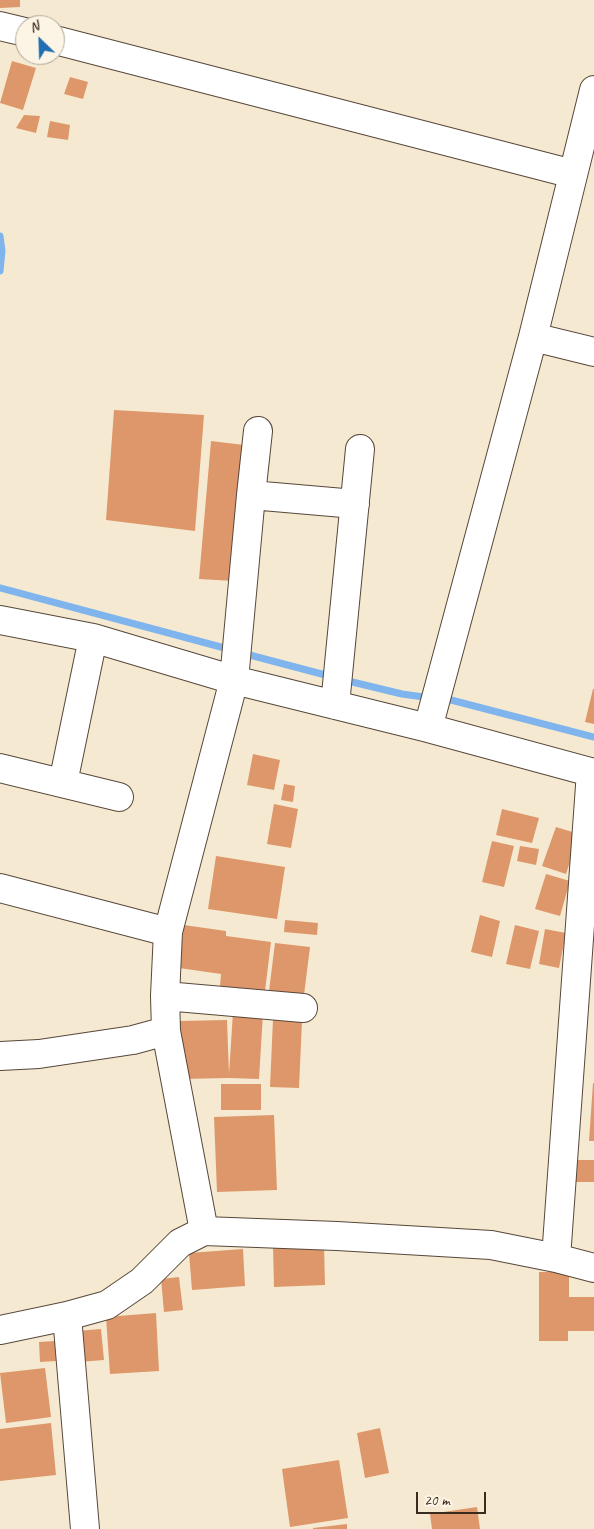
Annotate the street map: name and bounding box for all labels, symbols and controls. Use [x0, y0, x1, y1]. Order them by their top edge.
north arrow [15, 15, 65, 65]
text: N [27, 17, 42, 36]
scale bar [419, 1482, 489, 1514]
text: 20 m [424, 1491, 450, 1510]

